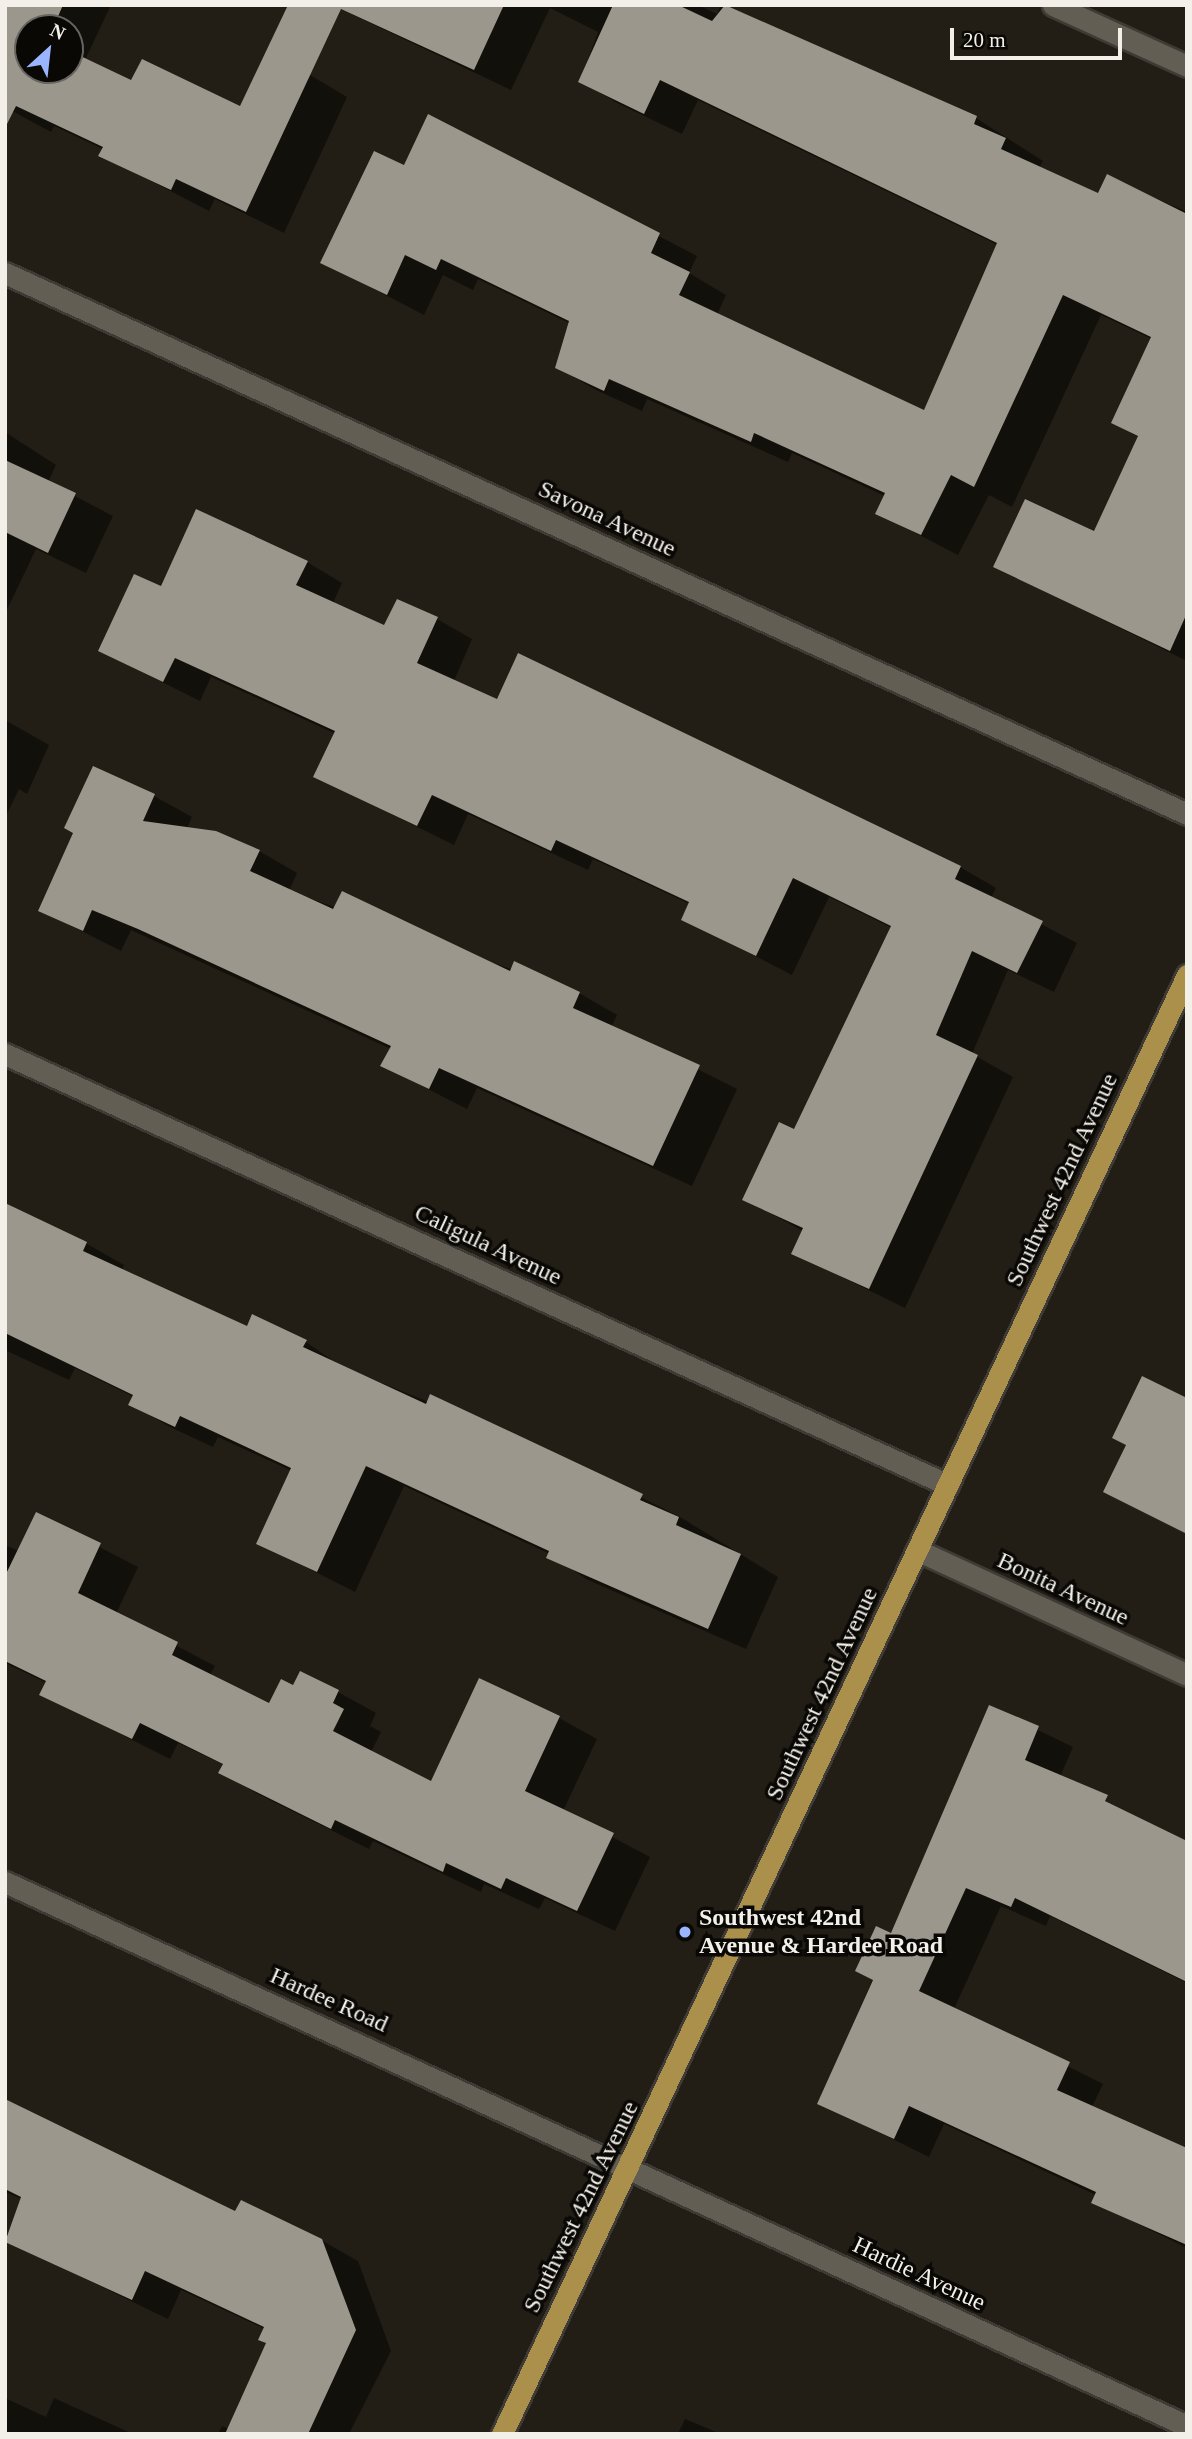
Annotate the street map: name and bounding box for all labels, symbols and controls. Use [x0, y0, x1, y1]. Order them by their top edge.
north arrow [14, 14, 84, 84]
scale bar [954, 14, 1126, 58]
text: N [47, 19, 69, 44]
text: 20 m [963, 28, 1006, 52]
street label: Savona Avenue [533, 474, 681, 564]
street label: Southwest 42nd Avenue [1000, 1068, 1124, 1292]
street label: Caligula Avenue [409, 1198, 567, 1292]
street label: Bonita Avenue [992, 1546, 1134, 1632]
street label: Southwest 42nd Avenue [760, 1582, 884, 1806]
place label: Southwest 42nd Avenue & Hardee Road [699, 1904, 943, 1960]
marker: Southwest 42nd Avenue & Hardee Road [677, 1924, 693, 1940]
street label: Hardee Road [266, 1961, 392, 2039]
street label: Southwest 42nd Avenue [517, 2096, 645, 2318]
street label: Hardie Avenue [848, 2230, 990, 2318]

